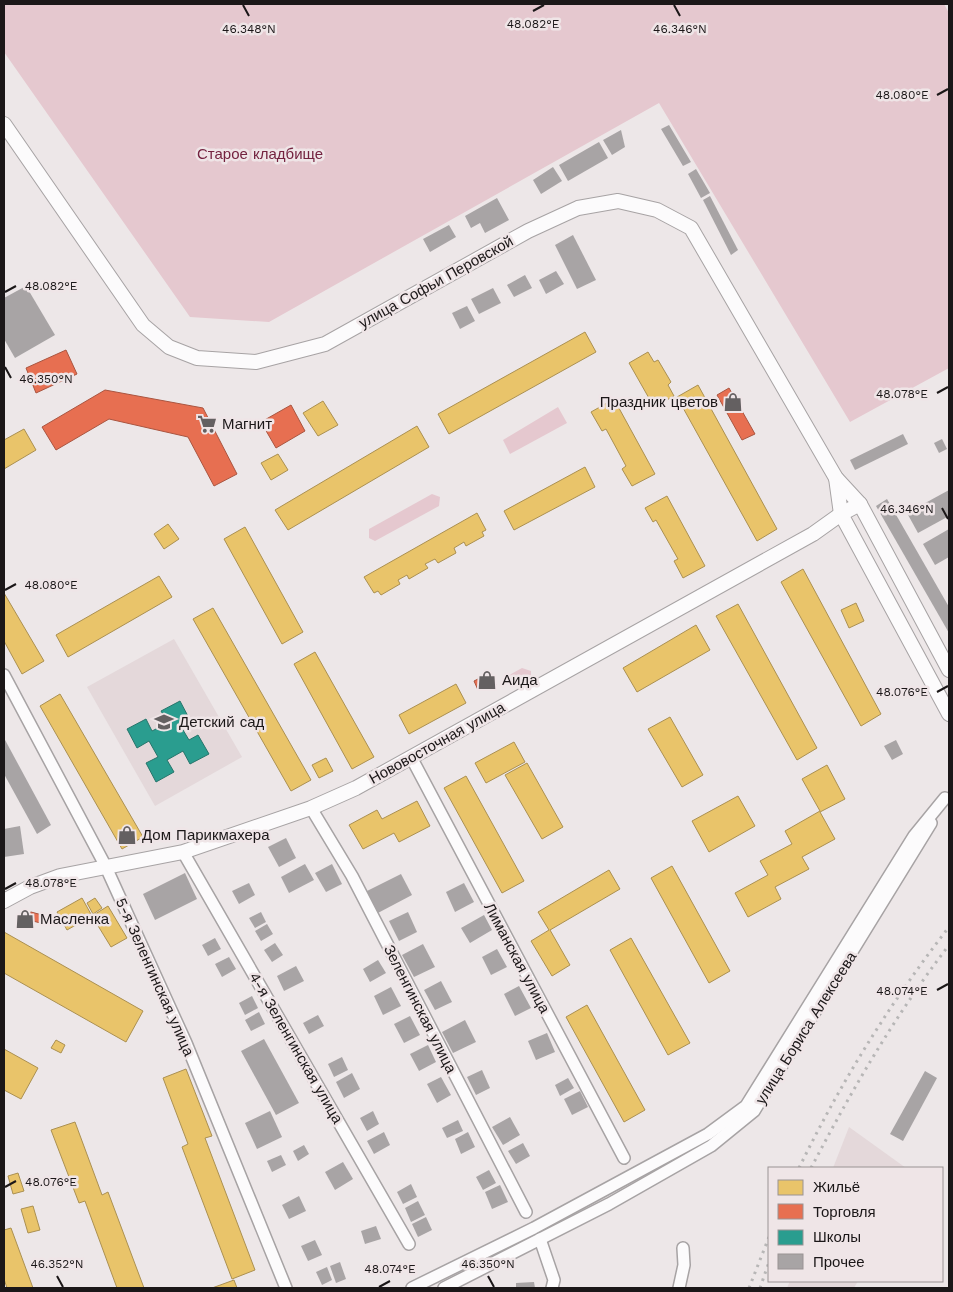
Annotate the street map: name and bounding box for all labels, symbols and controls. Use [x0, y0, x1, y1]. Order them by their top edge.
text: 48.082°E [507, 17, 560, 31]
text: 46.348°N [222, 22, 276, 36]
text: 46.346°N [653, 22, 707, 36]
text: 48.080°E [875, 88, 929, 102]
park label: Старое кладбище [197, 145, 323, 163]
street label: улица Софьи Перовской [356, 232, 516, 332]
text: 48.082°E [25, 279, 78, 293]
text: 46.350°N [19, 372, 73, 386]
text: 48.078°E [876, 387, 928, 401]
shop icon: Праздник цветов [722, 391, 744, 413]
place label: Праздник цветов [600, 393, 718, 411]
supermarket icon: Магнит [196, 413, 218, 435]
place label: Магнит [222, 415, 272, 433]
text: 46.346°N [880, 502, 934, 516]
text: 48.080°E [24, 578, 78, 592]
shop icon: Аида [476, 669, 498, 691]
place label: Аида [502, 671, 538, 689]
text: 48.076°E [876, 685, 928, 699]
street label: Нововосточная улица [366, 698, 509, 788]
school or university icon: Детский сад [153, 711, 175, 733]
place label: Детский сад [179, 713, 264, 731]
shop icon: Дом Парикмахера [116, 824, 138, 846]
place label: Дом Парикмахера [142, 826, 270, 844]
text: 48.078°E [25, 876, 77, 890]
street label: 5-я Зеленгинская улица [112, 895, 198, 1059]
street label: Лиманская улица [480, 900, 554, 1017]
shop icon: Масленка [14, 908, 36, 930]
place label: Масленка [40, 910, 110, 928]
street label: Зеленгинская улица [380, 942, 460, 1077]
street label: улица Бориса Алексеева [752, 948, 861, 1108]
street label: 4-я Зеленгинская улица [245, 969, 347, 1127]
text: 48.074°E [876, 984, 928, 998]
legend [768, 1167, 943, 1282]
text: 48.076°E [25, 1175, 77, 1189]
text: Жильё [813, 1178, 860, 1196]
text: Торговля [813, 1203, 876, 1221]
text: Школы [813, 1228, 861, 1246]
text: Прочее [813, 1253, 865, 1271]
text: 46.352°N [30, 1257, 84, 1271]
text: 46.350°N [461, 1257, 515, 1271]
text: 48.074°E [364, 1262, 416, 1276]

